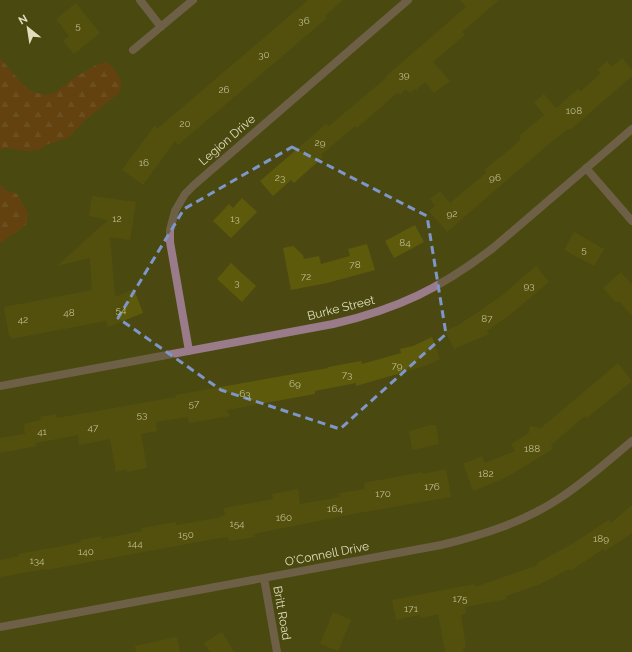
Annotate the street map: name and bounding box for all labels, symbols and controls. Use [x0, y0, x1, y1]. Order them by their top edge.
north arrow [8, 8, 48, 48]
text: N [16, 12, 30, 28]
house number: 36 [298, 15, 310, 26]
house number: 5 [75, 20, 81, 31]
house number: 30 [258, 49, 270, 60]
house number: 39 [398, 69, 410, 80]
house number: 26 [218, 84, 230, 95]
house number: 108 [566, 105, 582, 116]
street label: Legion Drive [196, 112, 258, 168]
house number: 20 [179, 118, 191, 129]
house number: 29 [314, 137, 326, 148]
house number: 16 [139, 157, 149, 168]
house number: 23 [275, 172, 285, 183]
house number: 96 [489, 172, 501, 183]
house number: 92 [446, 208, 458, 219]
house number: 12 [112, 213, 122, 224]
house number: 13 [230, 213, 240, 224]
house number: 84 [399, 237, 411, 248]
house number: 5 [581, 244, 587, 255]
house number: 78 [349, 259, 361, 270]
house number: 72 [301, 271, 311, 282]
house number: 3 [234, 277, 240, 288]
house number: 93 [523, 280, 535, 291]
street label: Burke Street [306, 293, 376, 323]
house number: 54 [116, 304, 127, 315]
house number: 48 [63, 307, 75, 318]
house number: 87 [481, 313, 493, 324]
house number: 42 [18, 314, 28, 325]
house number: 79 [391, 360, 403, 371]
house number: 73 [342, 369, 352, 380]
house number: 69 [289, 378, 301, 389]
house number: 63 [239, 388, 251, 399]
house number: 57 [189, 398, 200, 409]
house number: 53 [137, 409, 147, 420]
house number: 47 [88, 422, 99, 433]
house number: 41 [37, 426, 48, 437]
house number: 188 [524, 443, 540, 454]
house number: 182 [478, 468, 494, 479]
house number: 176 [424, 481, 440, 492]
house number: 170 [375, 488, 391, 499]
house number: 164 [327, 503, 343, 514]
house number: 160 [276, 512, 292, 523]
house number: 154 [229, 518, 245, 529]
house number: 150 [178, 529, 194, 540]
house number: 189 [593, 533, 609, 544]
house number: 144 [127, 538, 143, 549]
street label: O'Connell Drive [284, 539, 370, 569]
house number: 140 [78, 546, 94, 557]
house number: 134 [29, 555, 45, 566]
street label: Britt Road [270, 585, 294, 641]
house number: 175 [453, 593, 468, 604]
house number: 171 [404, 603, 419, 614]

